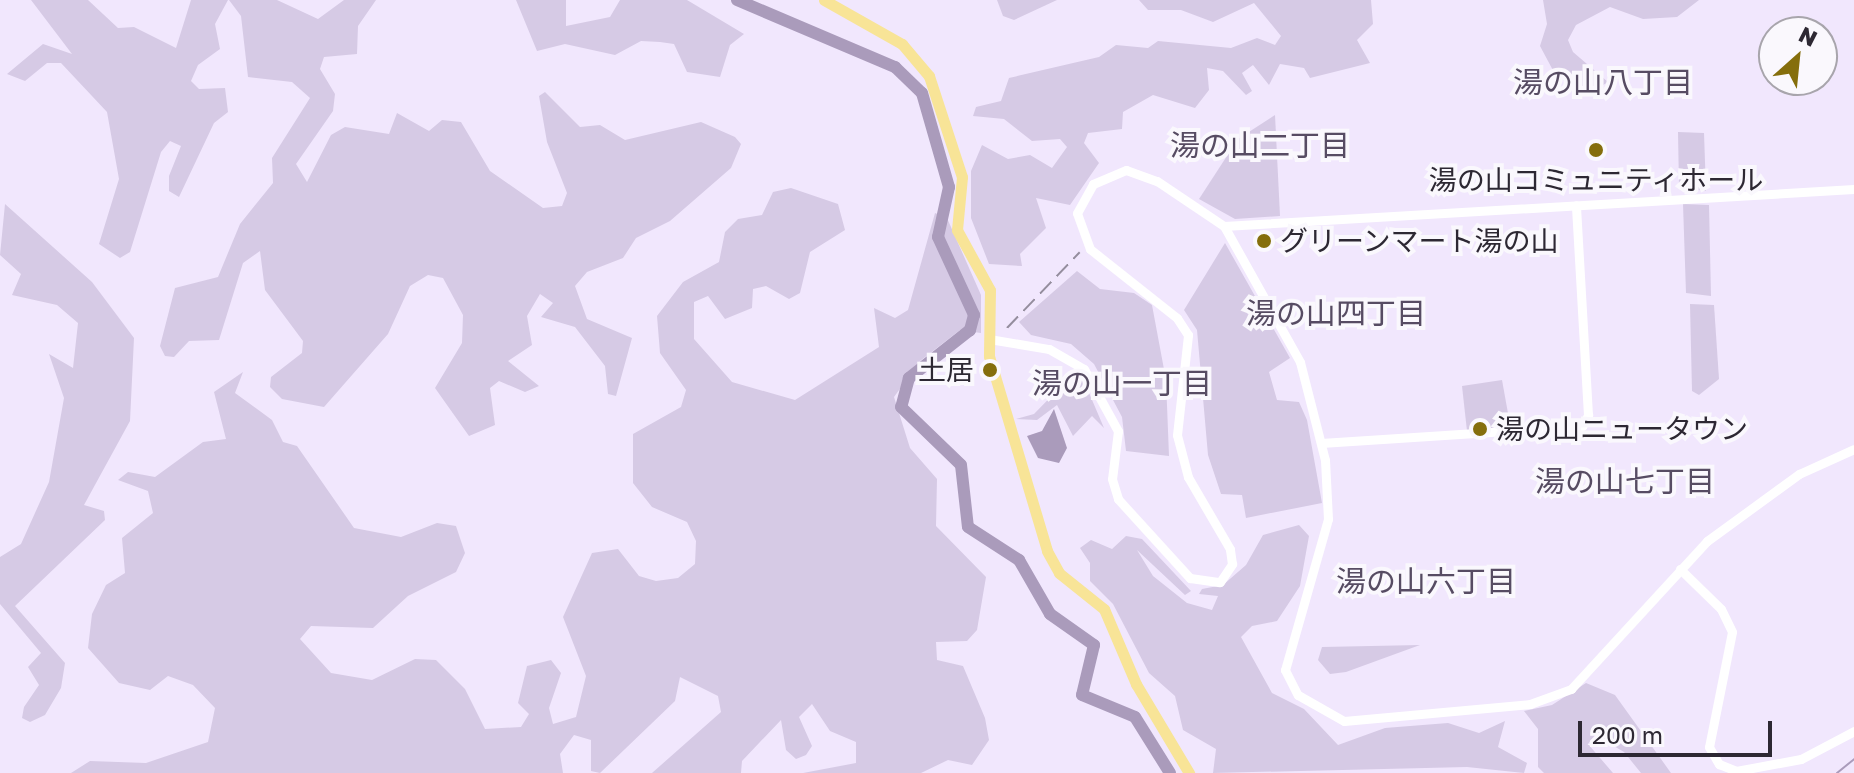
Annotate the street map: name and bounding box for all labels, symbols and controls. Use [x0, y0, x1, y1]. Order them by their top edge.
north arrow [1758, 16, 1838, 96]
text: N [1795, 20, 1822, 52]
district label: 湯の山八丁目 [1513, 64, 1693, 100]
district label: 湯の山二丁目 [1170, 127, 1350, 163]
marker: 湯の山コミュニティホール [1587, 141, 1605, 159]
place label: 湯の山コミュニティホール [1428, 163, 1764, 197]
place label: グリーンマート湯の山 [1280, 224, 1560, 258]
marker: グリーンマート湯の山 [1255, 232, 1273, 250]
district label: 湯の山四丁目 [1246, 295, 1426, 331]
place label: 土居 [918, 353, 974, 387]
marker: 土居 [981, 361, 999, 379]
district label: 湯の山一丁目 [1032, 365, 1212, 401]
place label: 湯の山ニュータウン [1496, 412, 1748, 446]
marker: 湯の山ニュータウン [1471, 420, 1489, 438]
district label: 湯の山七丁目 [1535, 463, 1715, 499]
district label: 湯の山六丁目 [1336, 563, 1516, 599]
scale bar [1582, 705, 1776, 755]
text: 200 m [1592, 720, 1663, 749]

